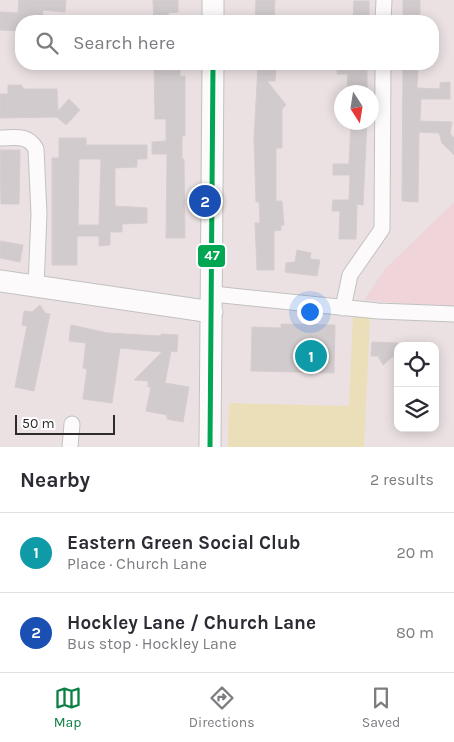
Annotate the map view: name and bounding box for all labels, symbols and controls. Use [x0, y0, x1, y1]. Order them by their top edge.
search box [15, 15, 439, 70]
icon: search [33, 29, 61, 57]
text: Search here [73, 32, 175, 54]
north arrow [334, 85, 379, 130]
pin: 2 [189, 182, 221, 220]
line badge: 47 [197, 244, 226, 268]
text: 47 [204, 247, 220, 264]
your location [297, 299, 323, 325]
pin: 1 [295, 337, 327, 375]
map controls [394, 342, 439, 432]
button: locate [394, 342, 439, 387]
button: layers [394, 387, 439, 432]
scale bar [15, 412, 115, 435]
text: 50 m [22, 415, 55, 432]
text: Nearby [20, 468, 90, 492]
text: 2 results [370, 470, 434, 489]
text: Eastern Green Social Club [67, 532, 300, 554]
text: 1 [33, 543, 39, 562]
text: 20 m [396, 543, 434, 562]
text: Place · Church Lane [67, 554, 207, 573]
text: Hockley Lane / Church Lane [67, 612, 316, 634]
text: 2 [31, 623, 41, 642]
text: 80 m [396, 623, 434, 642]
text: Bus stop · Hockley Lane [67, 634, 237, 653]
tab: Map [54, 684, 82, 731]
tab: Directions [189, 684, 255, 731]
tab: Saved [362, 684, 400, 731]

